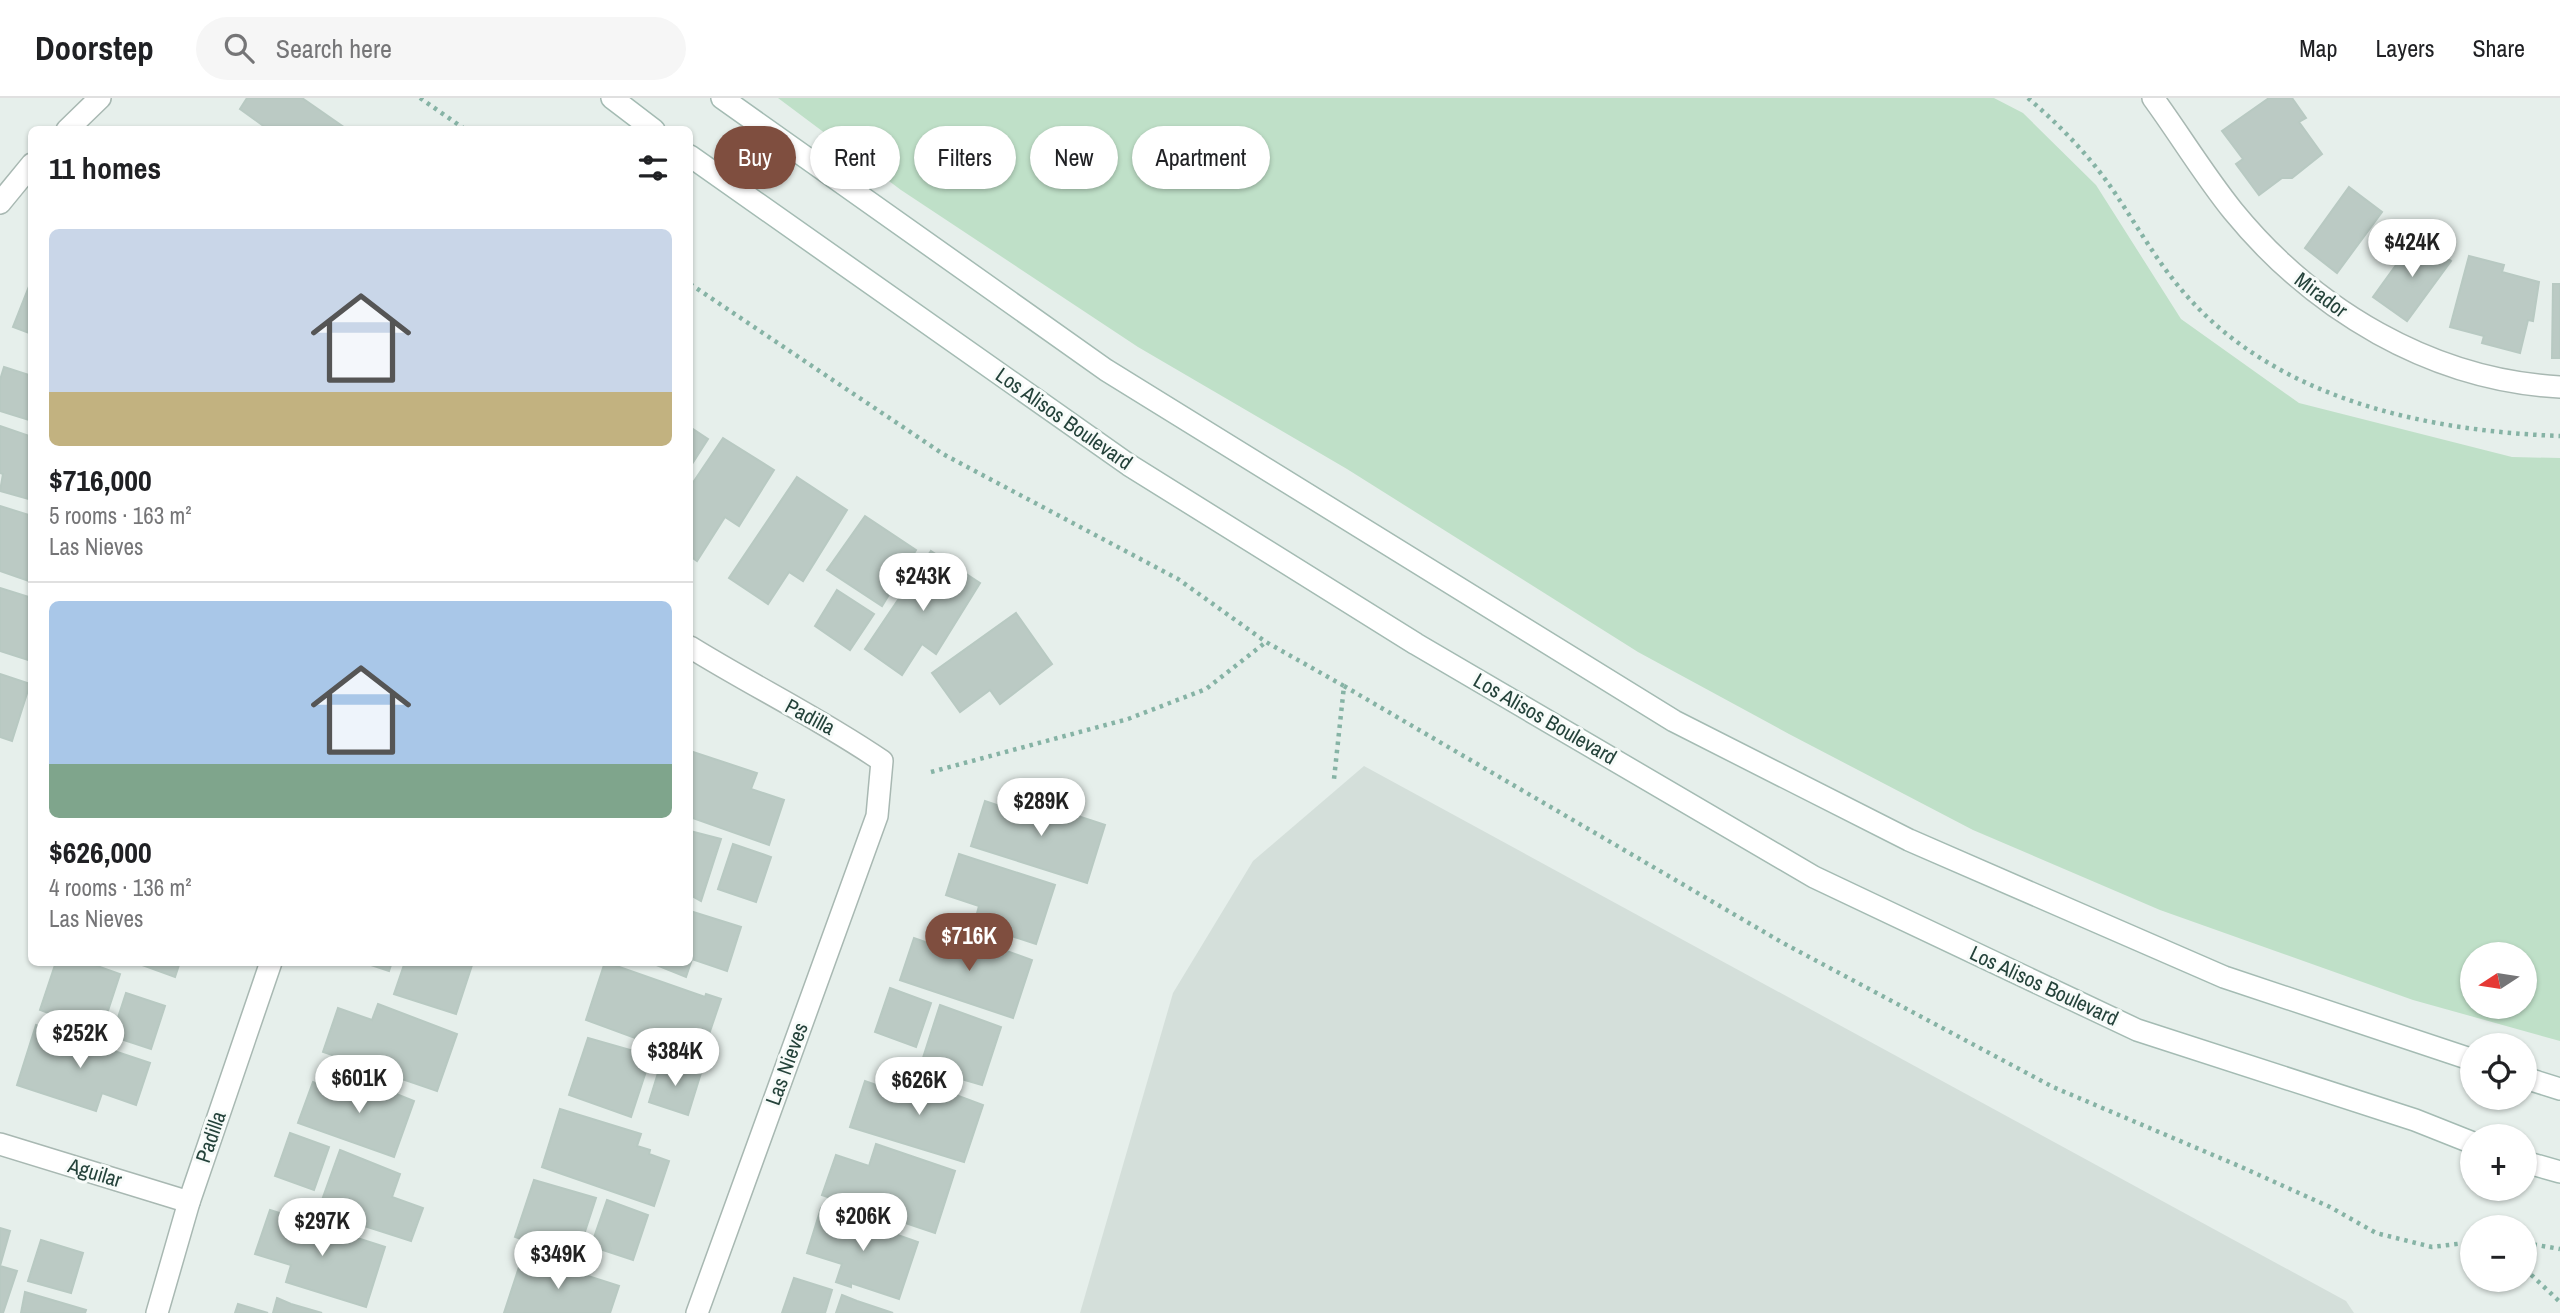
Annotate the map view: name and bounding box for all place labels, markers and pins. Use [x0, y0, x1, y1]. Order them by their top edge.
pin: $424K [2363, 220, 2461, 279]
pin: $243K [874, 554, 972, 613]
pin: $289K [992, 778, 1090, 838]
pin: $716K [920, 914, 1018, 973]
pin: $252K [31, 1010, 129, 1070]
pin: $384K [626, 1028, 724, 1088]
pin: $601K [310, 1056, 408, 1115]
pin: $626K [870, 1058, 968, 1117]
pin: $206K [814, 1194, 912, 1253]
pin: $297K [273, 1198, 371, 1258]
pin: $349K [509, 1232, 607, 1291]

